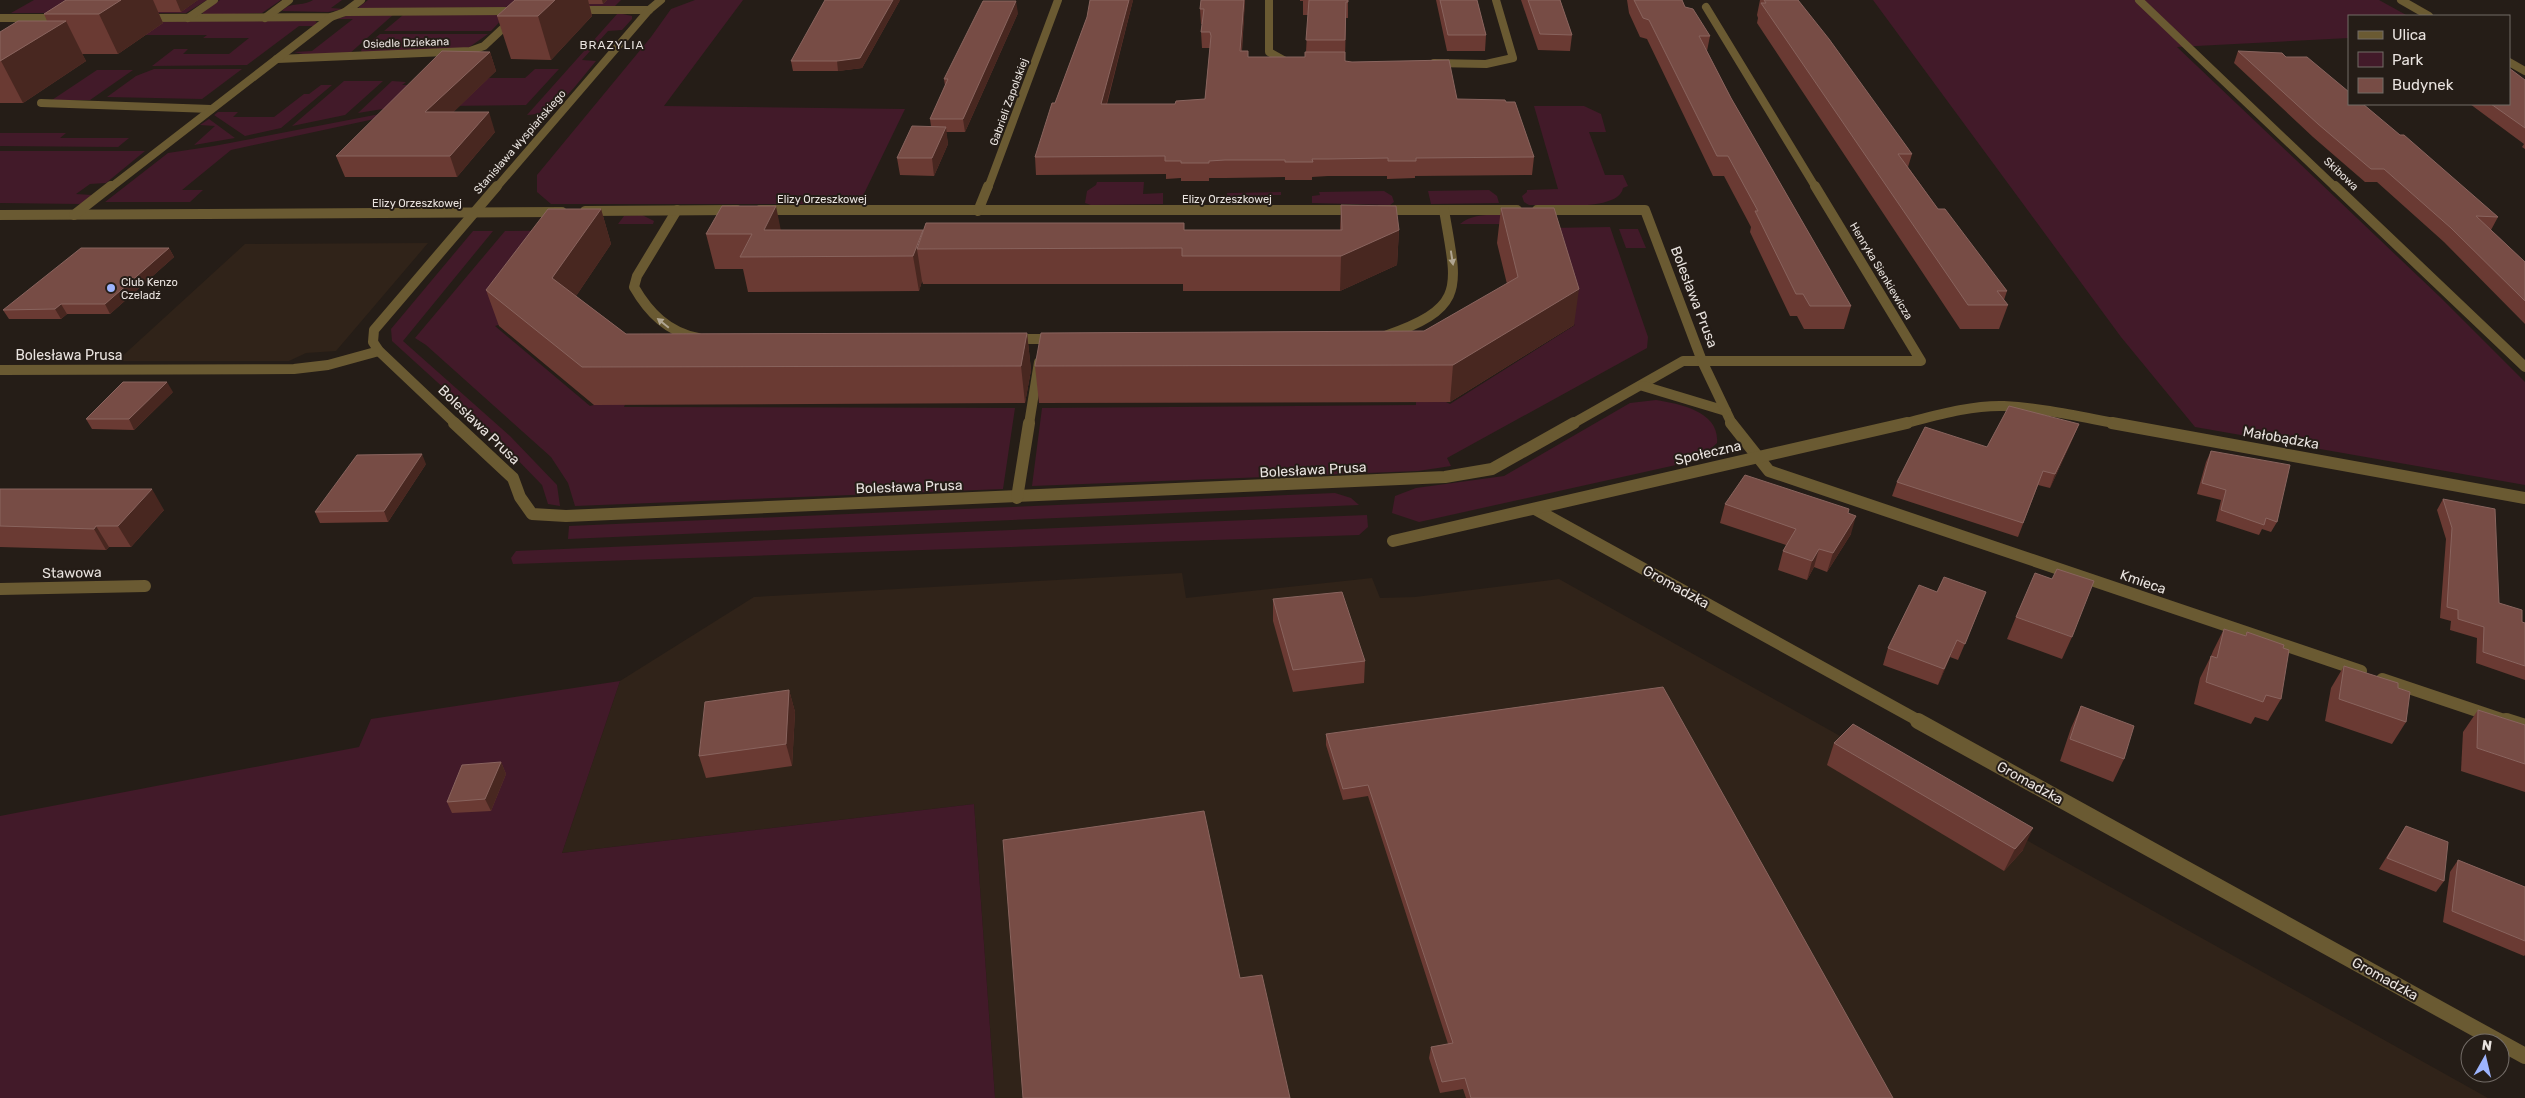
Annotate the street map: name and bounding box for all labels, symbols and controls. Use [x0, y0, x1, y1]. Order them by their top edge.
legend [2348, 15, 2510, 105]
text: Ulica [2392, 26, 2426, 44]
street label: Osiedle Dziekana [363, 35, 449, 51]
district label: BRAZYLIA [580, 38, 644, 52]
text: Park [2392, 51, 2423, 69]
street label: Gabrieli Zapolskiej [987, 56, 1031, 148]
text: Budynek [2392, 76, 2454, 94]
street label: Stanisława Wyspiańskiego [471, 87, 569, 197]
street label: Skibowa [2321, 155, 2361, 193]
street label: Elizy Orzeszkowej [777, 193, 867, 206]
street label: Elizy Orzeszkowej [1182, 193, 1272, 206]
street label: Elizy Orzeszkowej [372, 197, 462, 210]
street label: Henryka Sienkiewicza [1847, 220, 1915, 322]
street label: Bolesława Prusa [1667, 244, 1721, 350]
one-way arrow [1449, 250, 1457, 266]
place label: Club Kenzo Czeladź [121, 276, 178, 302]
marker: Club Kenzo Czeladź [105, 282, 117, 294]
one-way arrow [657, 317, 670, 328]
street label: Bolesława Prusa [15, 347, 123, 364]
street label: Bolesława Prusa [435, 382, 523, 468]
street label: Małobądzka [2242, 423, 2320, 453]
street label: Społeczna [1673, 437, 1743, 469]
street label: Bolesława Prusa [1259, 459, 1367, 481]
street label: Bolesława Prusa [855, 477, 963, 497]
street label: Gromadzka [1640, 562, 1712, 612]
street label: Stawowa [42, 564, 102, 582]
street label: Kmieca [2118, 566, 2168, 598]
street label: Gromadzka [1994, 758, 2066, 808]
street label: Gromadzka [2349, 954, 2421, 1004]
north arrow [2460, 1033, 2510, 1083]
text: N [2481, 1037, 2493, 1055]

